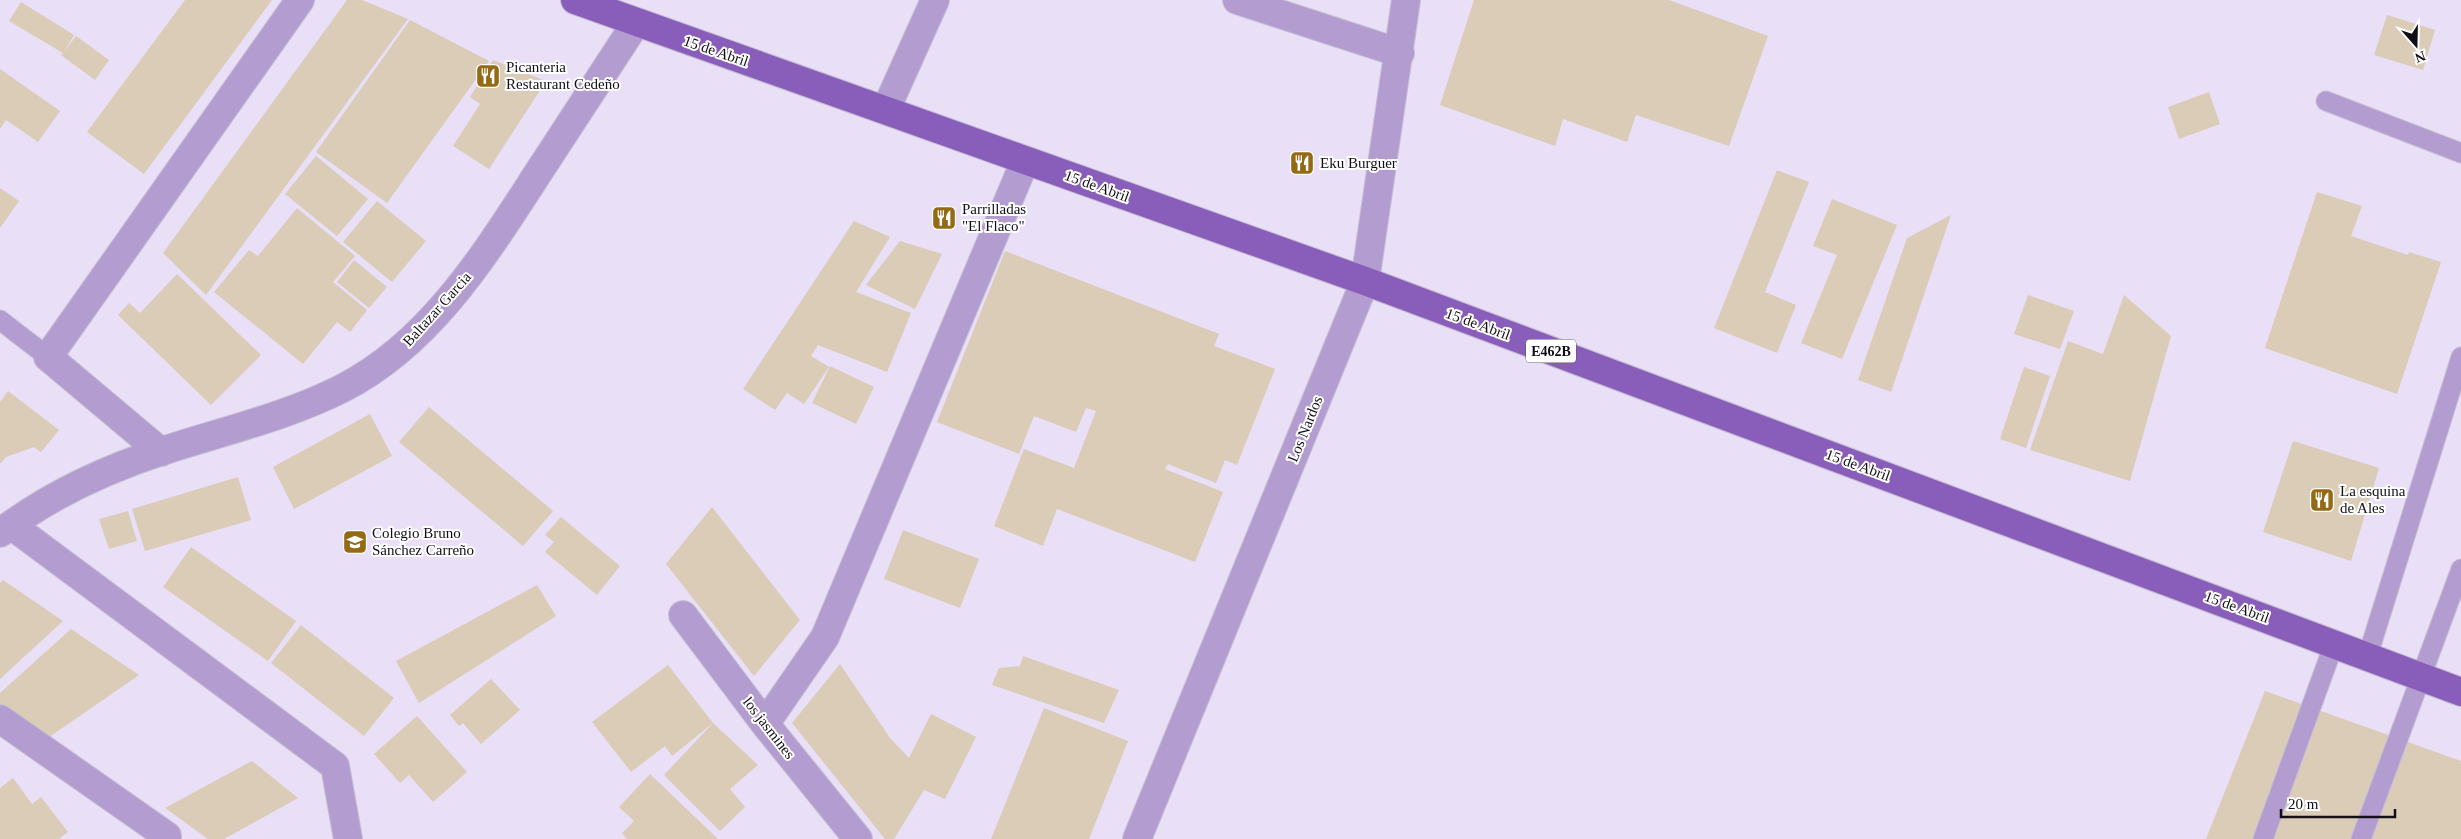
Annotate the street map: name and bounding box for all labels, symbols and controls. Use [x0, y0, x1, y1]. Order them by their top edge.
north arrow [2391, 20, 2441, 70]
street label: 15 de Abril [681, 32, 751, 70]
text: N [2413, 48, 2428, 66]
place label: Picanteria Restaurant Cedeño [506, 59, 620, 92]
restaurant icon: Picanteria Restaurant Cedeño [475, 63, 501, 89]
restaurant icon: Eku Burguer [1289, 150, 1315, 176]
place label: Eku Burguer [1320, 155, 1397, 171]
street label: 15 de Abril [1063, 167, 1131, 205]
place label: Parrilladas "El Flaco" [962, 201, 1026, 234]
restaurant icon: Parrilladas "El Flaco" [931, 205, 957, 231]
street label: Baltazar Garcia [400, 269, 475, 349]
street label: 15 de Abril [1444, 305, 1512, 343]
road number: E462B [1526, 340, 1576, 362]
street label: Los Nardos [1285, 394, 1326, 464]
street label: 15 de Abril [1824, 446, 1892, 484]
place label: La esquina de Ales [2340, 483, 2406, 516]
restaurant icon: La esquina de Ales [2309, 487, 2335, 513]
place label: Colegio Bruno Sánchez Carreño [372, 525, 474, 558]
school or university icon: Colegio Bruno Sánchez Carreño [342, 529, 368, 555]
street label: 15 de Abril [2203, 588, 2271, 626]
street label: los jasmines [740, 694, 798, 762]
scale bar [2281, 786, 2395, 818]
text: 20 m [2288, 796, 2319, 812]

